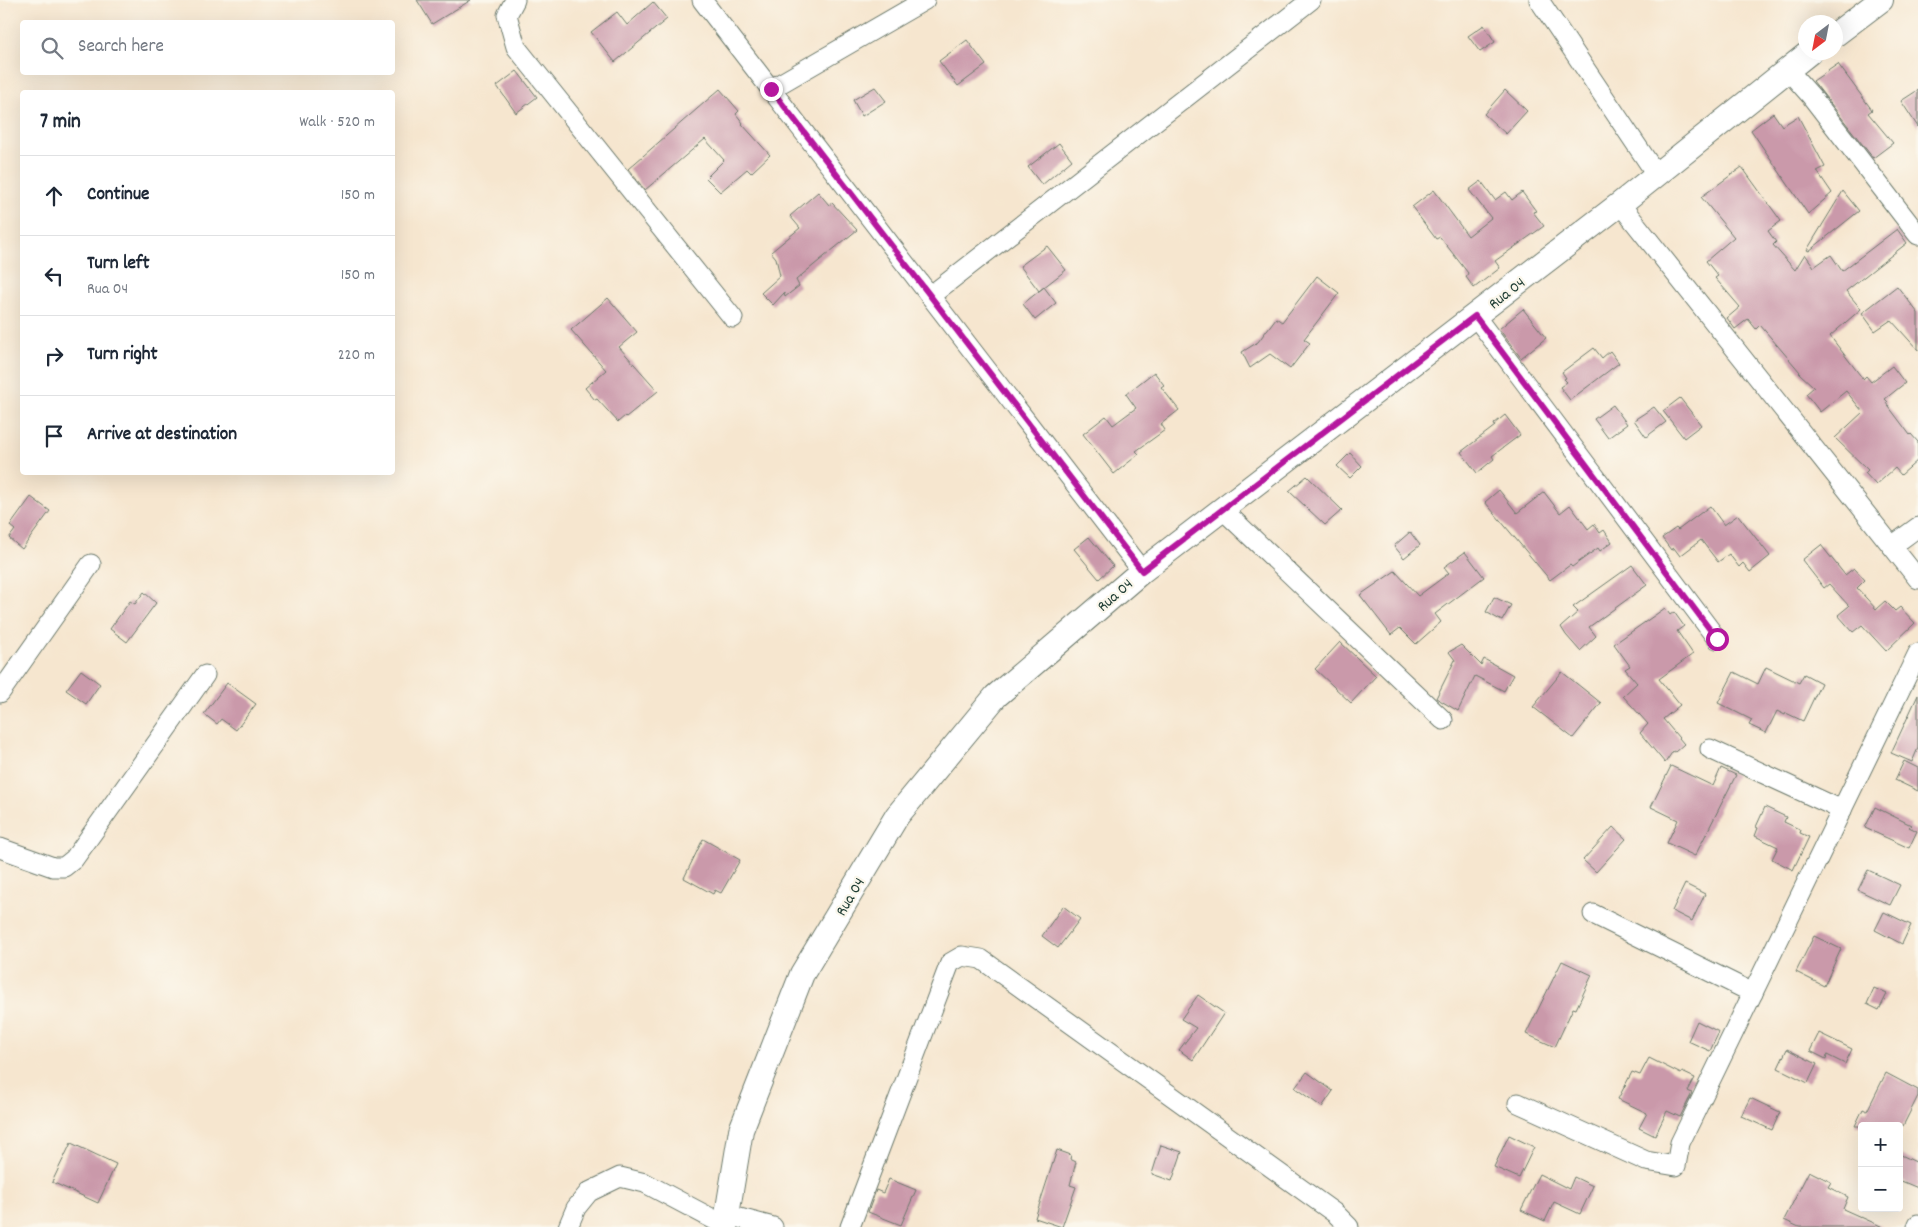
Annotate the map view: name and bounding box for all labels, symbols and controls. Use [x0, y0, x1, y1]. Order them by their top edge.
north arrow [1798, 15, 1843, 60]
search box [20, 20, 395, 75]
icon: search [38, 34, 66, 62]
text: Search here [78, 34, 164, 61]
route end [760, 78, 783, 101]
text: 7 min [40, 108, 81, 138]
text: Walk · 520 m [299, 111, 375, 134]
icon: ahead [40, 182, 68, 210]
text: Continue [87, 182, 149, 209]
text: 150 m [341, 184, 375, 207]
text: Turn left [87, 251, 150, 278]
icon: left [40, 262, 68, 290]
text: 150 m [341, 264, 375, 287]
street label: Rua 04 [1484, 272, 1531, 316]
text: Rua 04 [87, 278, 128, 301]
icon: right [40, 342, 68, 370]
text: Turn right [87, 342, 158, 369]
text: 220 m [338, 344, 375, 367]
icon: arrive [40, 422, 68, 450]
text: Arrive at destination [87, 422, 237, 449]
street label: Rua 04 [1093, 574, 1139, 618]
route start [1706, 628, 1729, 651]
street label: Rua 04 [831, 874, 872, 921]
map controls [1858, 1122, 1903, 1212]
button: + [1858, 1122, 1903, 1167]
button: − [1858, 1167, 1903, 1212]

